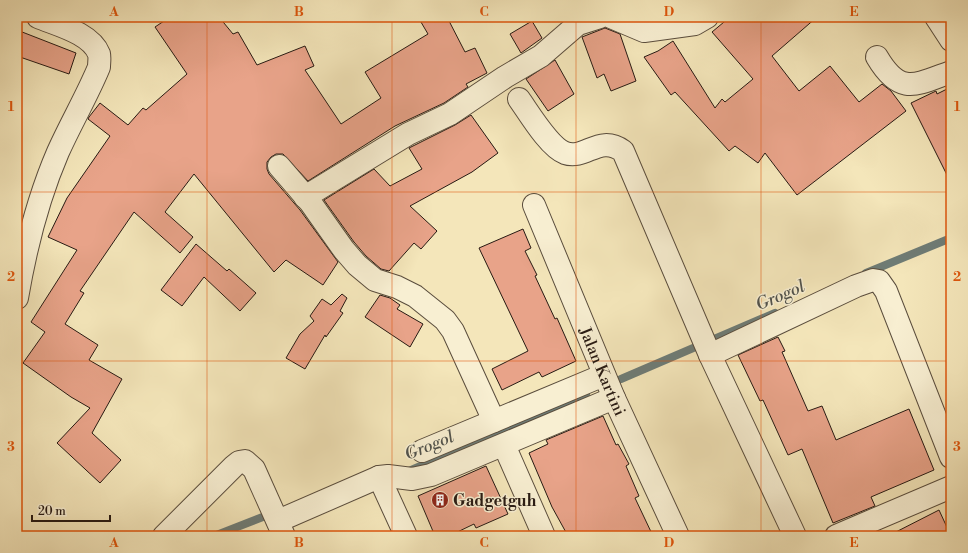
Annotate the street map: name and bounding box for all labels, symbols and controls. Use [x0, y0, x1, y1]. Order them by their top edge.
text: A [108, 4, 119, 20]
text: B [294, 4, 304, 20]
text: C [479, 4, 489, 20]
text: D [664, 4, 674, 20]
text: E [849, 4, 859, 20]
text: 1 [8, 99, 15, 115]
text: 1 [954, 99, 961, 115]
text: 2 [7, 269, 15, 285]
text: 2 [953, 269, 961, 285]
water label: Grogol [752, 276, 809, 316]
street label: Jalan Kartini [574, 323, 630, 419]
water label: Grogol [401, 426, 458, 466]
text: 3 [7, 439, 15, 455]
text: 3 [953, 439, 961, 455]
building icon: Gadgetguh [430, 490, 450, 510]
place label: Gadgetguh [453, 491, 537, 511]
scale bar [32, 497, 110, 523]
text: 20 m [38, 504, 66, 519]
text: A [108, 535, 119, 551]
text: B [294, 535, 304, 551]
text: C [479, 535, 489, 551]
text: D [664, 535, 674, 551]
text: E [849, 535, 859, 551]

